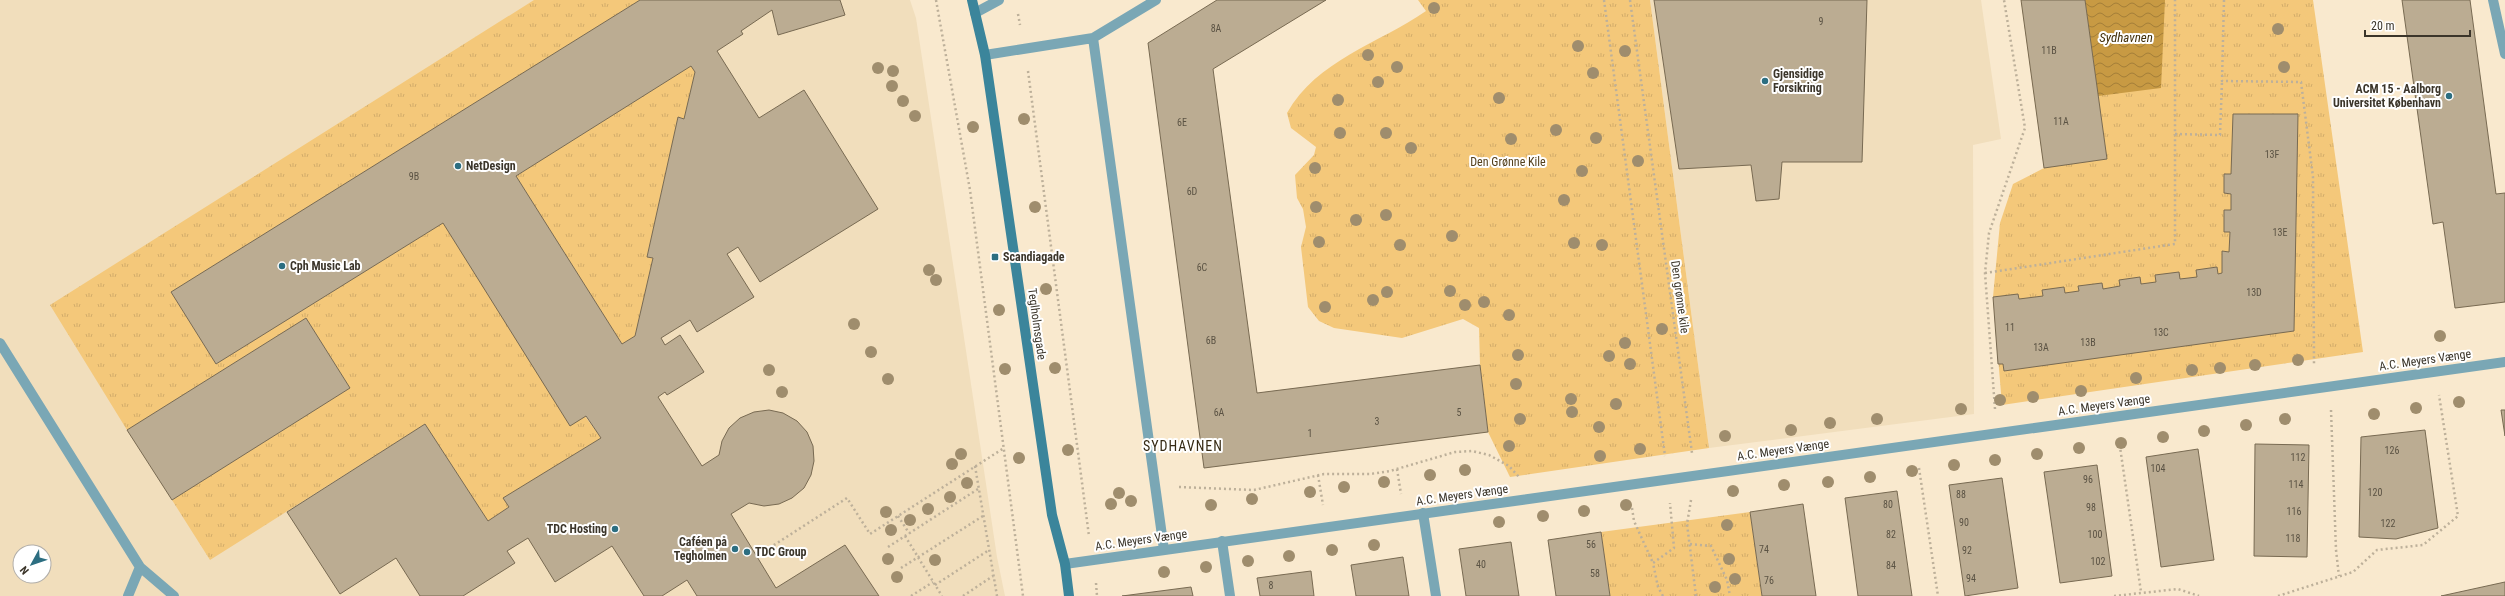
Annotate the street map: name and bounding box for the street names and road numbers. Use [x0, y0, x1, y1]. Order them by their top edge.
street label: Den grønne kile [1668, 260, 1692, 335]
street label: Teglholmsgade [1025, 287, 1049, 361]
street label: A.C. Meyers Vænge [2378, 347, 2472, 373]
street label: A.C. Meyers Vænge [2057, 392, 2151, 418]
street label: A.C. Meyers Vænge [1736, 437, 1830, 463]
street label: A.C. Meyers Vænge [1415, 482, 1509, 508]
street label: A.C. Meyers Vænge [1094, 527, 1188, 553]

